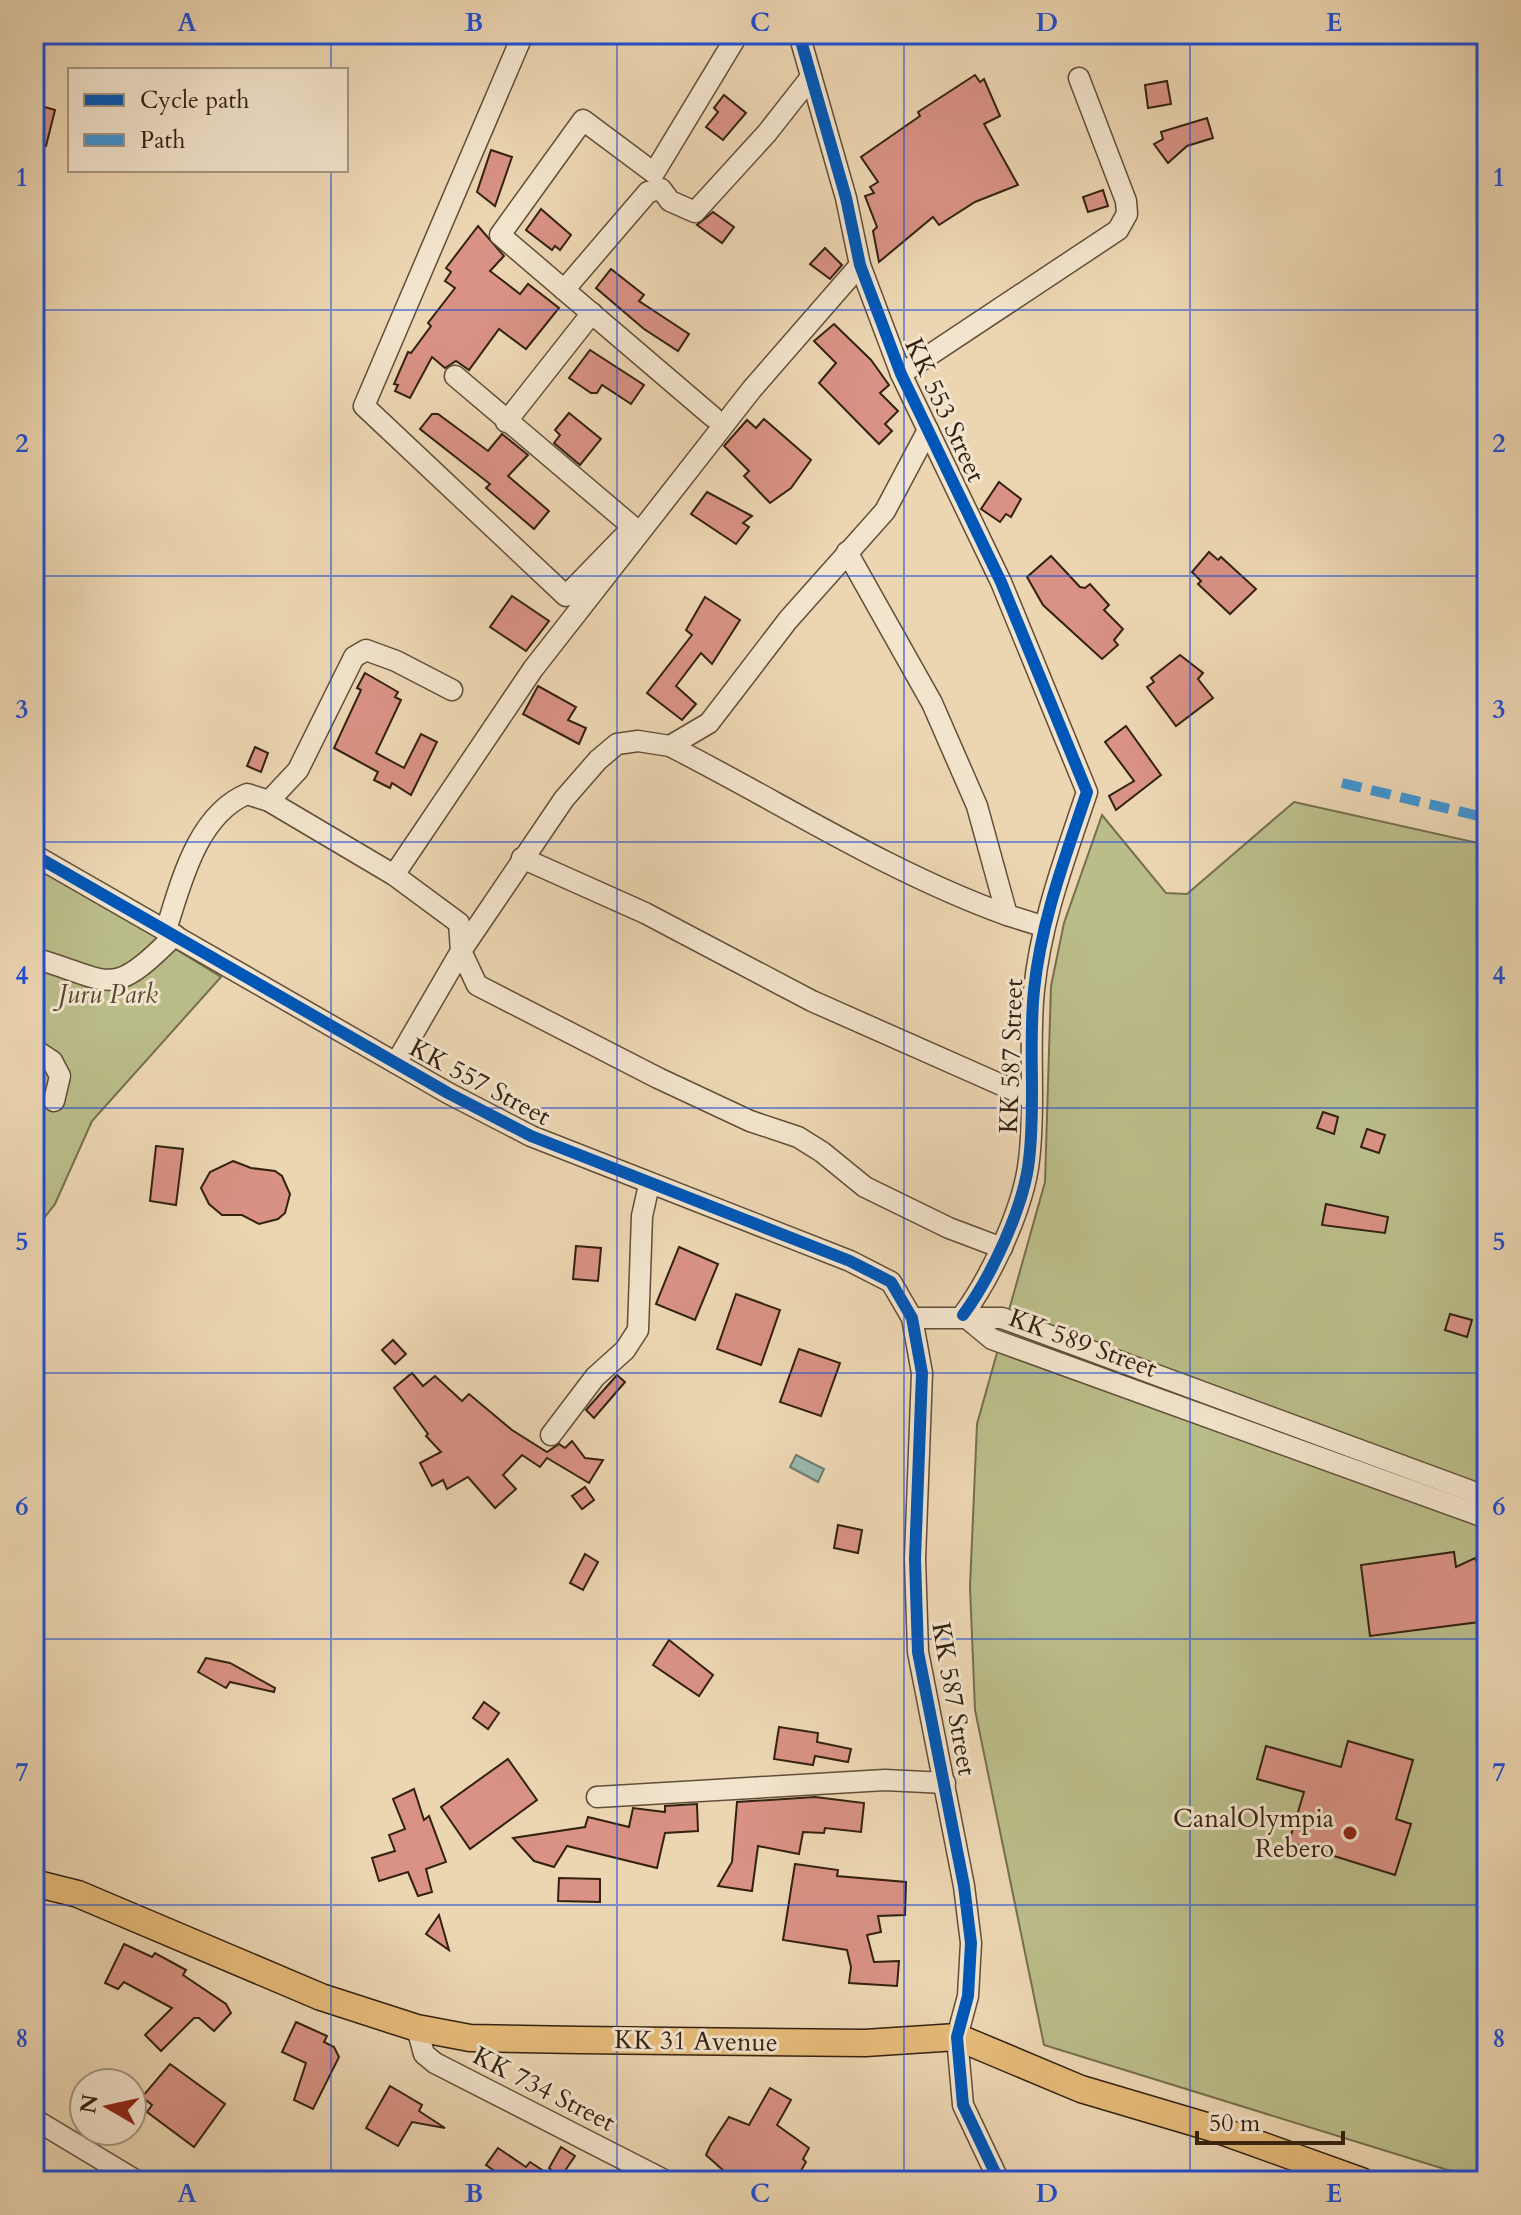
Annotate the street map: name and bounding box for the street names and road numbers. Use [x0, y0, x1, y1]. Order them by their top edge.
street label: KK 553 Street [896, 332, 994, 488]
street label: KK 587 Street [991, 978, 1031, 1134]
street label: KK 557 Street [403, 1030, 557, 1134]
street label: KK 589 Street [1004, 1300, 1162, 1386]
street label: KK 587 Street [923, 1620, 985, 1778]
street label: KK 31 Avenue [614, 2022, 778, 2060]
street label: KK 734 Street [467, 2038, 621, 2140]

